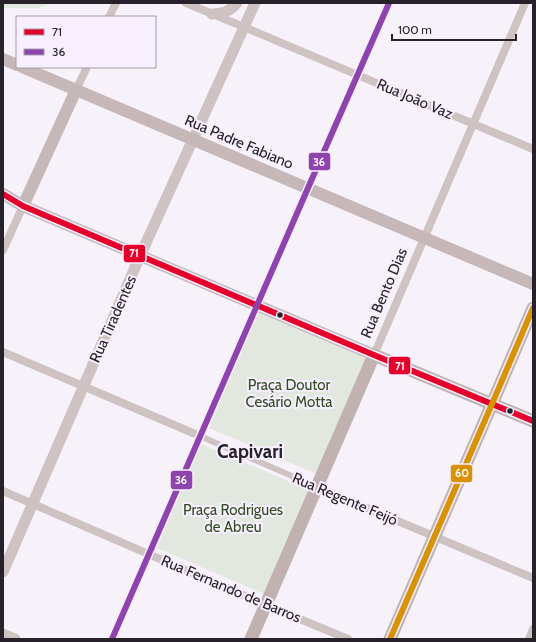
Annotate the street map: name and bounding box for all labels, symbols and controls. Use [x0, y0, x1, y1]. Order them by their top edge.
legend [16, 16, 156, 68]
scale bar [392, 16, 516, 42]
text: 100 m [398, 22, 432, 37]
text: 71 [52, 24, 62, 39]
text: 36 [52, 44, 65, 59]
street label: Rua João Vaz [374, 75, 456, 123]
street label: Rua Padre Fabiano [182, 111, 296, 173]
line badge: 36 [308, 152, 331, 171]
text: 36 [313, 155, 325, 169]
line badge: 71 [123, 244, 146, 263]
street label: Rua Bento Dias [357, 245, 411, 341]
text: 71 [129, 246, 139, 260]
street label: Rua Tiradentes [86, 273, 140, 365]
unlabelled marker [275, 310, 285, 320]
line badge: 71 [388, 356, 411, 375]
text: 71 [395, 359, 405, 373]
park label: Praça Doutor Cesário Motta [245, 376, 333, 411]
unlabelled marker [505, 406, 515, 416]
district label: Capivari [217, 440, 283, 463]
line badge: 60 [450, 464, 473, 483]
text: 60 [455, 466, 469, 480]
street label: Rua Regente Feijó [290, 469, 400, 529]
line badge: 36 [170, 470, 193, 490]
text: 36 [175, 473, 187, 487]
park label: Praça Rodrigues de Abreu [183, 501, 283, 536]
street label: Rua Fernando de Barros [158, 551, 304, 627]

